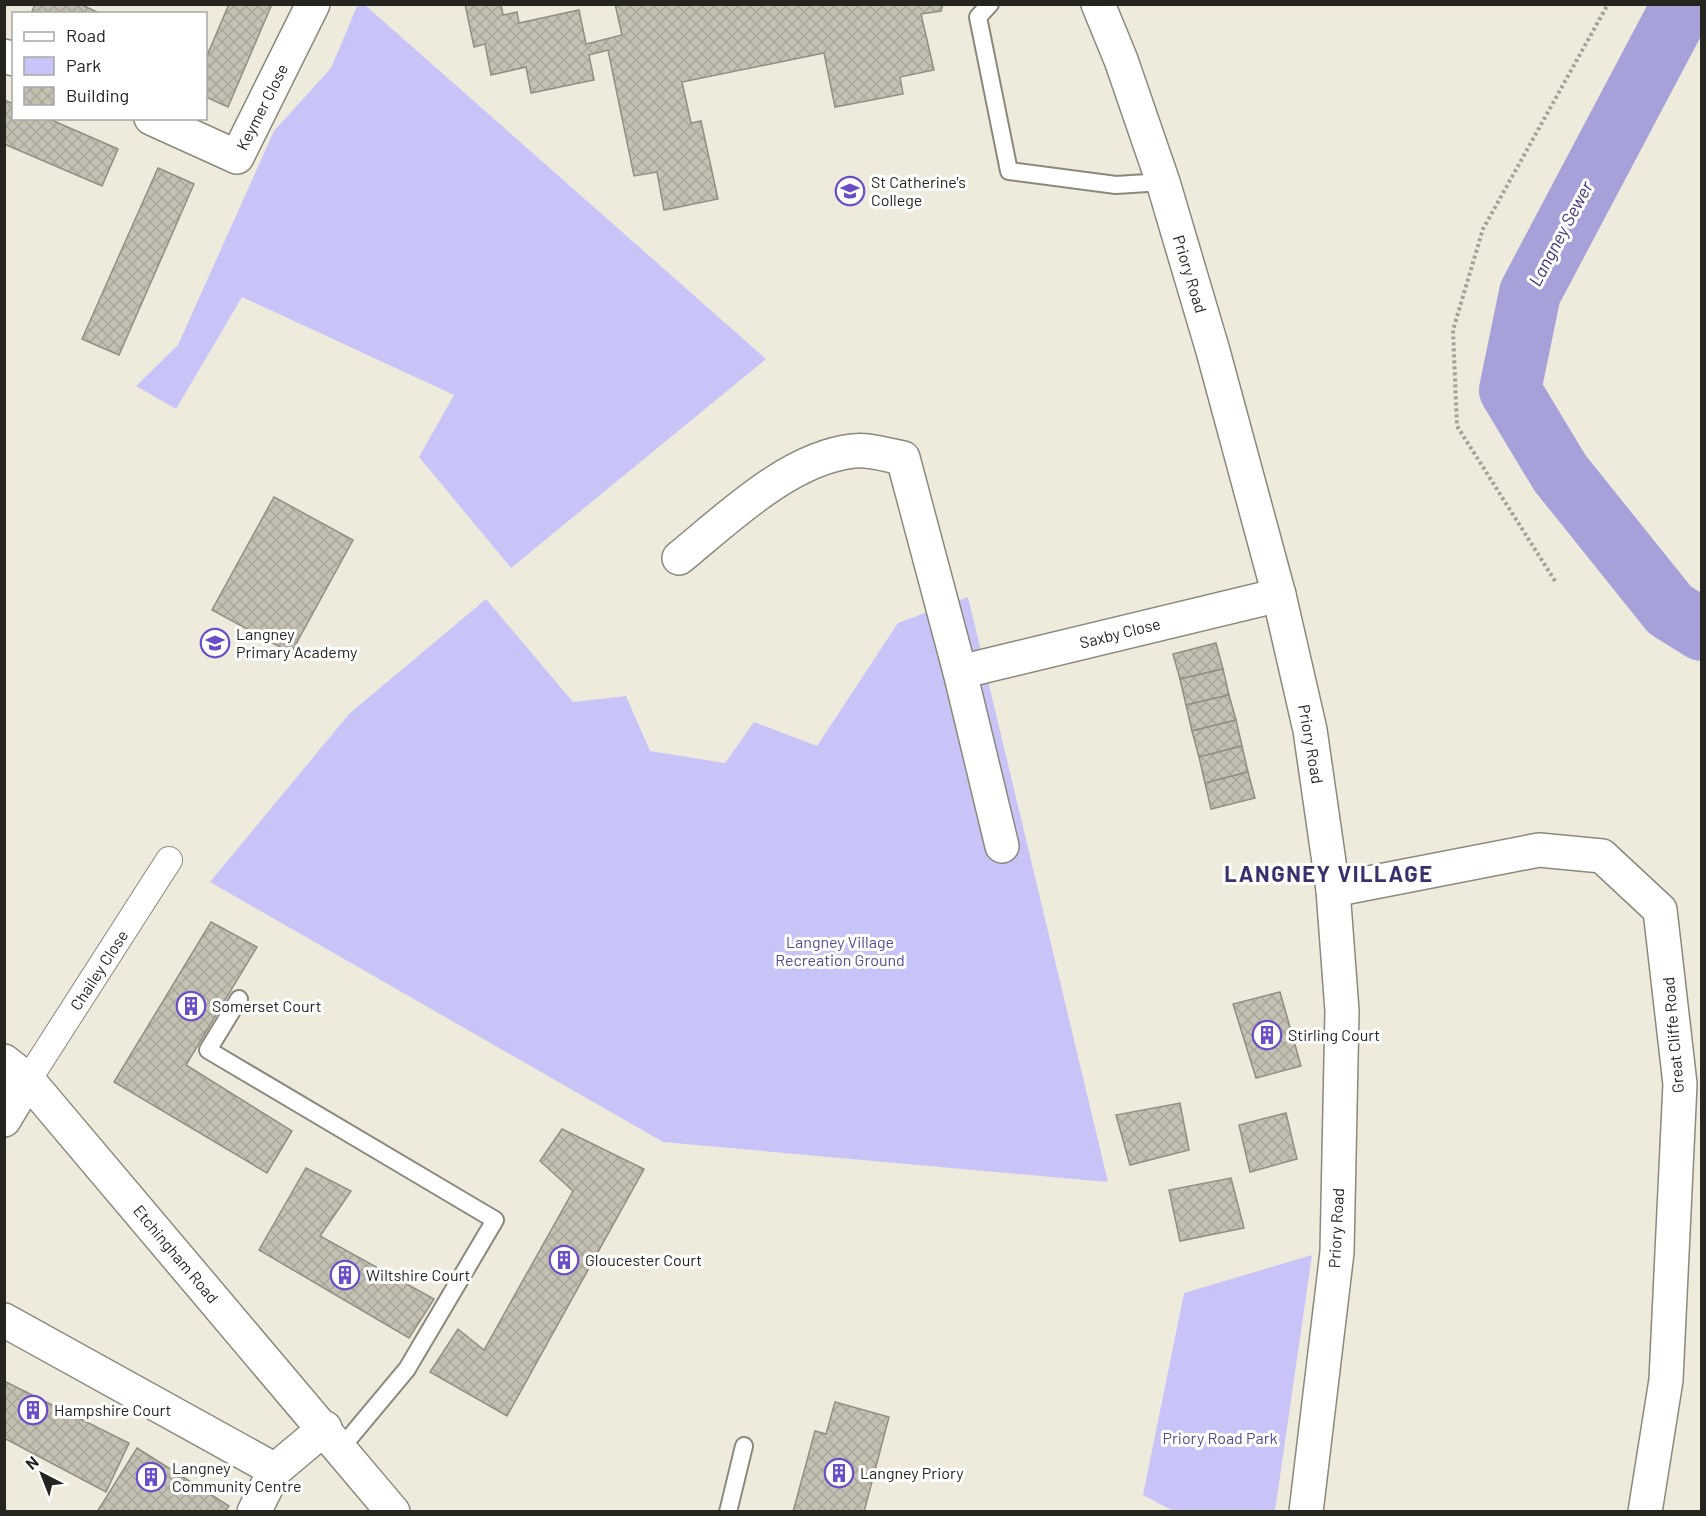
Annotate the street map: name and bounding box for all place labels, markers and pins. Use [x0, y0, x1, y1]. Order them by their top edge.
place label: St Catherine's College [871, 172, 966, 209]
school or university icon: St Catherine's College [834, 175, 866, 207]
place label: Langney Primary Academy [236, 624, 358, 661]
school or university icon: Langney Primary Academy [199, 627, 231, 659]
building icon: Somerset Court [175, 990, 207, 1022]
place label: Somerset Court [212, 996, 322, 1015]
building icon: Stirling Court [1251, 1019, 1283, 1051]
place label: Stirling Court [1288, 1025, 1380, 1044]
building icon: Gloucester Court [548, 1244, 580, 1276]
place label: Gloucester Court [585, 1250, 702, 1269]
building icon: Wiltshire Court [329, 1259, 361, 1291]
place label: Wiltshire Court [366, 1265, 470, 1284]
building icon: Hampshire Court [17, 1394, 49, 1426]
place label: Hampshire Court [54, 1400, 171, 1419]
building icon: Langney Priory [823, 1457, 855, 1489]
place label: Langney Community Centre [172, 1458, 302, 1495]
building icon: Langney Community Centre [135, 1461, 167, 1493]
place label: Langney Priory [860, 1463, 964, 1482]

